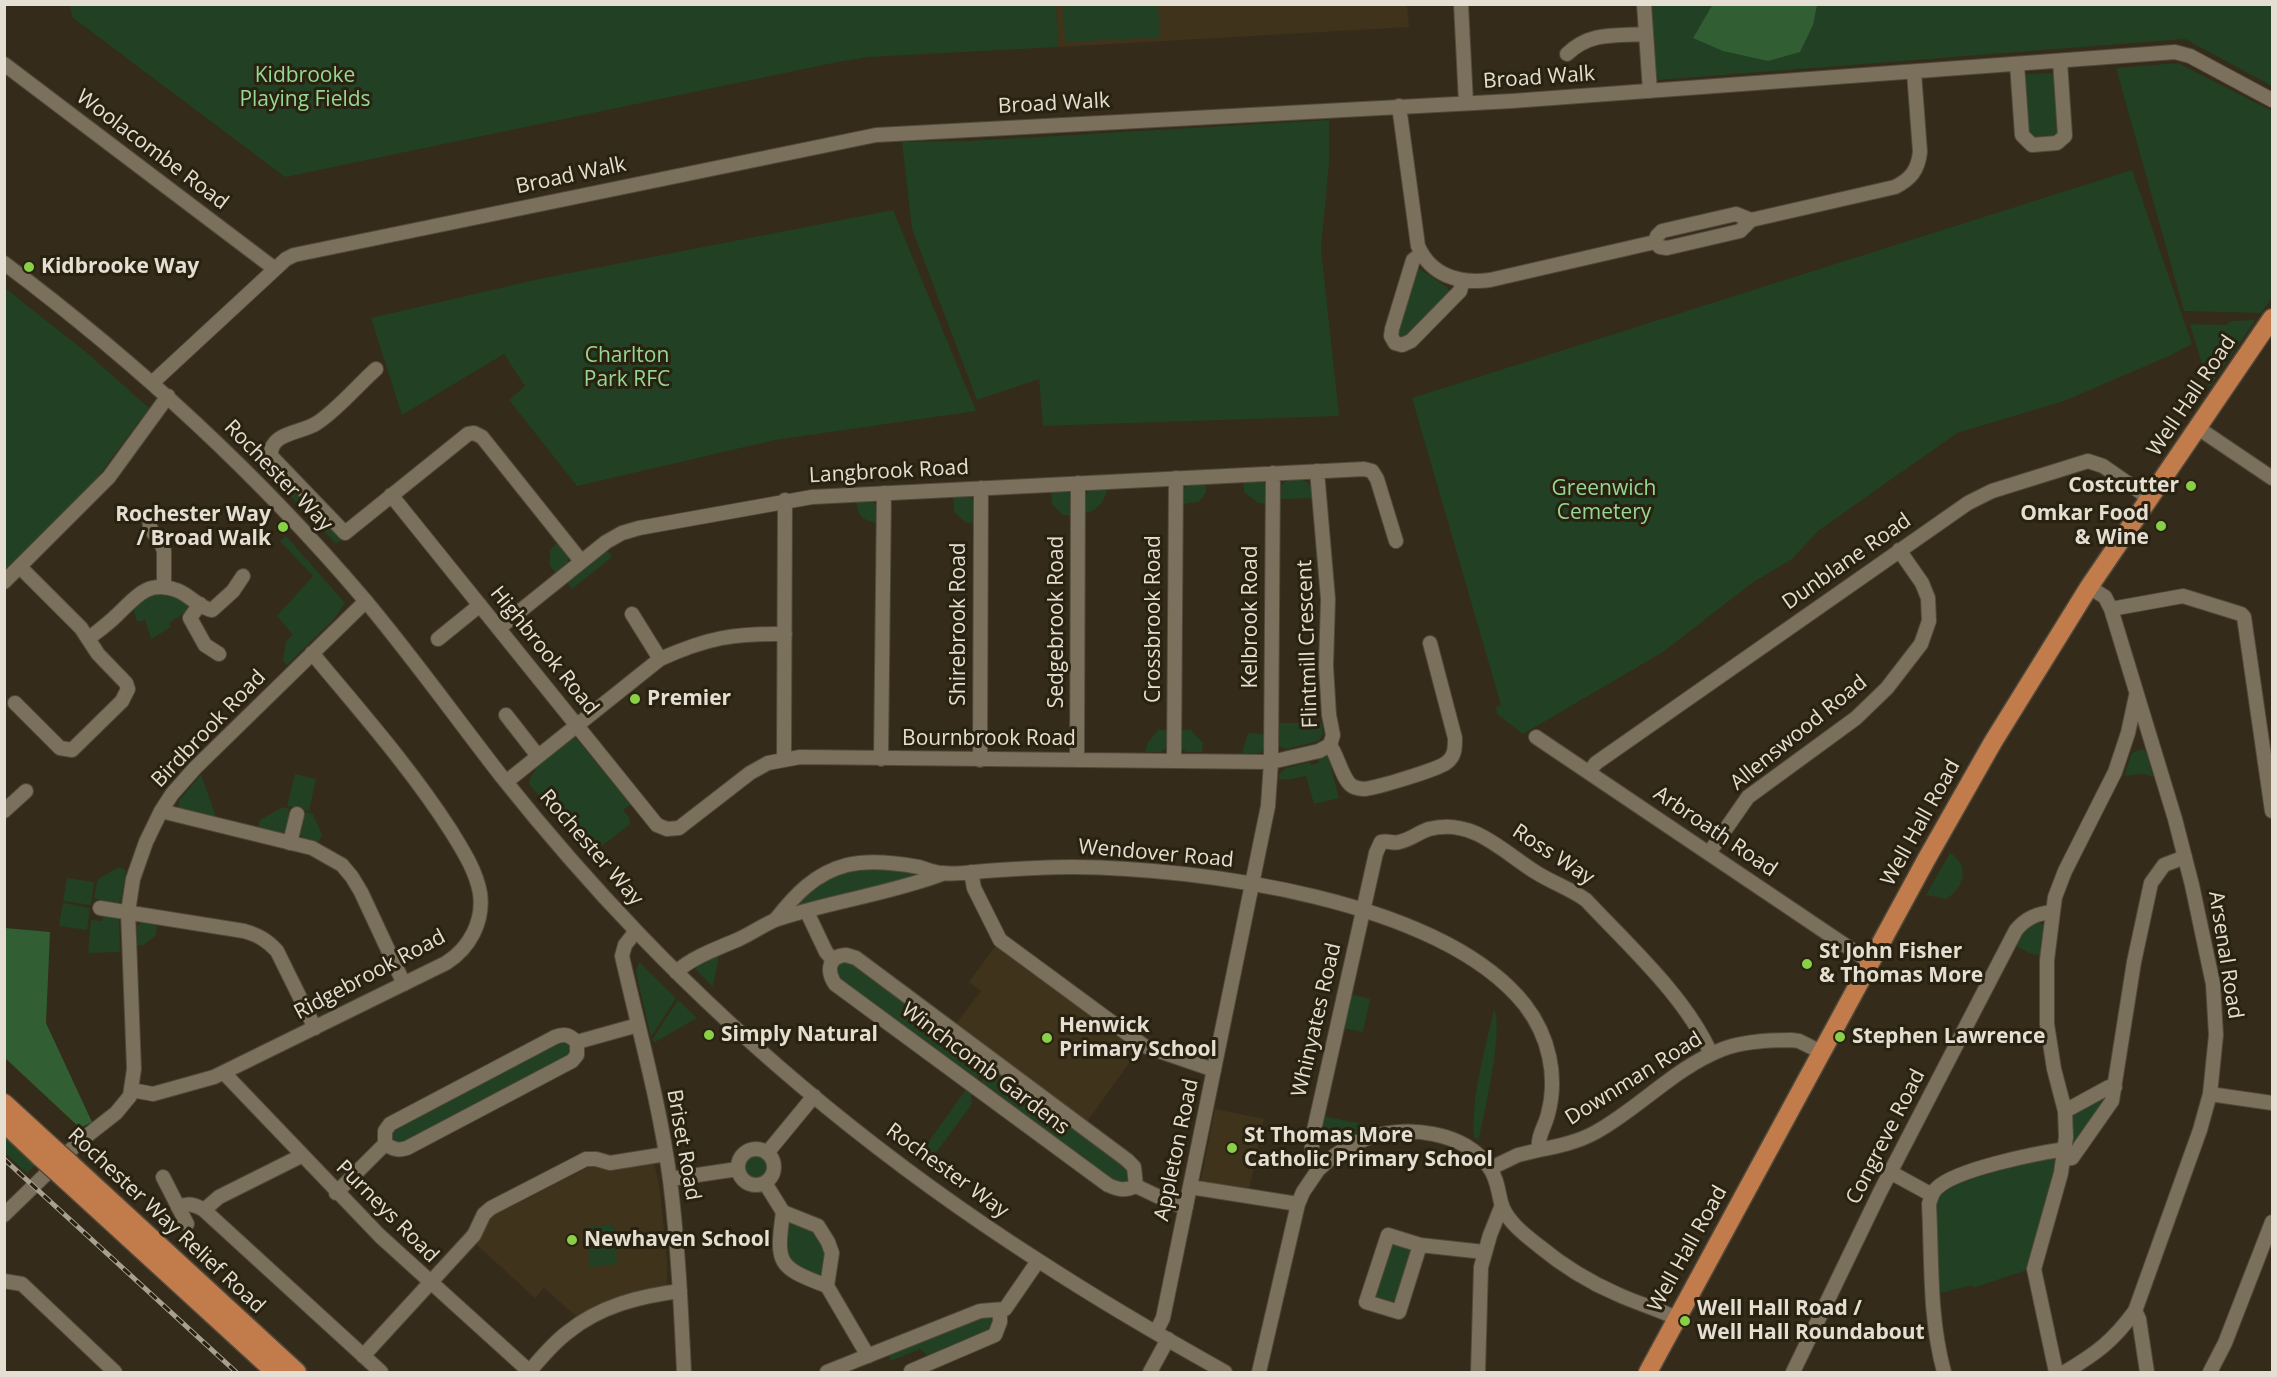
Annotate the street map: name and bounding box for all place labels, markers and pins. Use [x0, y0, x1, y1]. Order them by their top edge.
place label: Kidbrooke Way [41, 254, 199, 280]
marker: Kidbrooke Way [22, 260, 36, 274]
place label: Costcutter [2068, 473, 2179, 499]
marker: Costcutter [2184, 479, 2198, 493]
place label: Omkar Food & Wine [2020, 501, 2149, 551]
place label: Rochester Way / Broad Walk [115, 502, 271, 552]
marker: Omkar Food & Wine [2154, 519, 2168, 533]
marker: Rochester Way / Broad Walk [276, 520, 290, 534]
place label: Premier [647, 686, 731, 712]
marker: Premier [628, 692, 642, 706]
place label: St John Fisher & Thomas More [1819, 939, 1983, 989]
marker: St John Fisher & Thomas More [1800, 957, 1814, 971]
place label: Henwick Primary School [1059, 1013, 1217, 1063]
place label: Simply Natural [721, 1022, 878, 1048]
place label: Stephen Lawrence [1852, 1024, 2045, 1050]
marker: Simply Natural [702, 1028, 716, 1042]
marker: Stephen Lawrence [1833, 1030, 1847, 1044]
marker: Henwick Primary School [1040, 1031, 1054, 1045]
place label: St Thomas More Catholic Primary School [1244, 1123, 1493, 1173]
marker: St Thomas More Catholic Primary School [1225, 1141, 1239, 1155]
place label: Newhaven School [584, 1227, 770, 1253]
marker: Newhaven School [565, 1233, 579, 1247]
place label: Well Hall Road / Well Hall Roundabout [1697, 1296, 1925, 1346]
marker: Well Hall Road / Well Hall Roundabout [1678, 1314, 1692, 1328]

